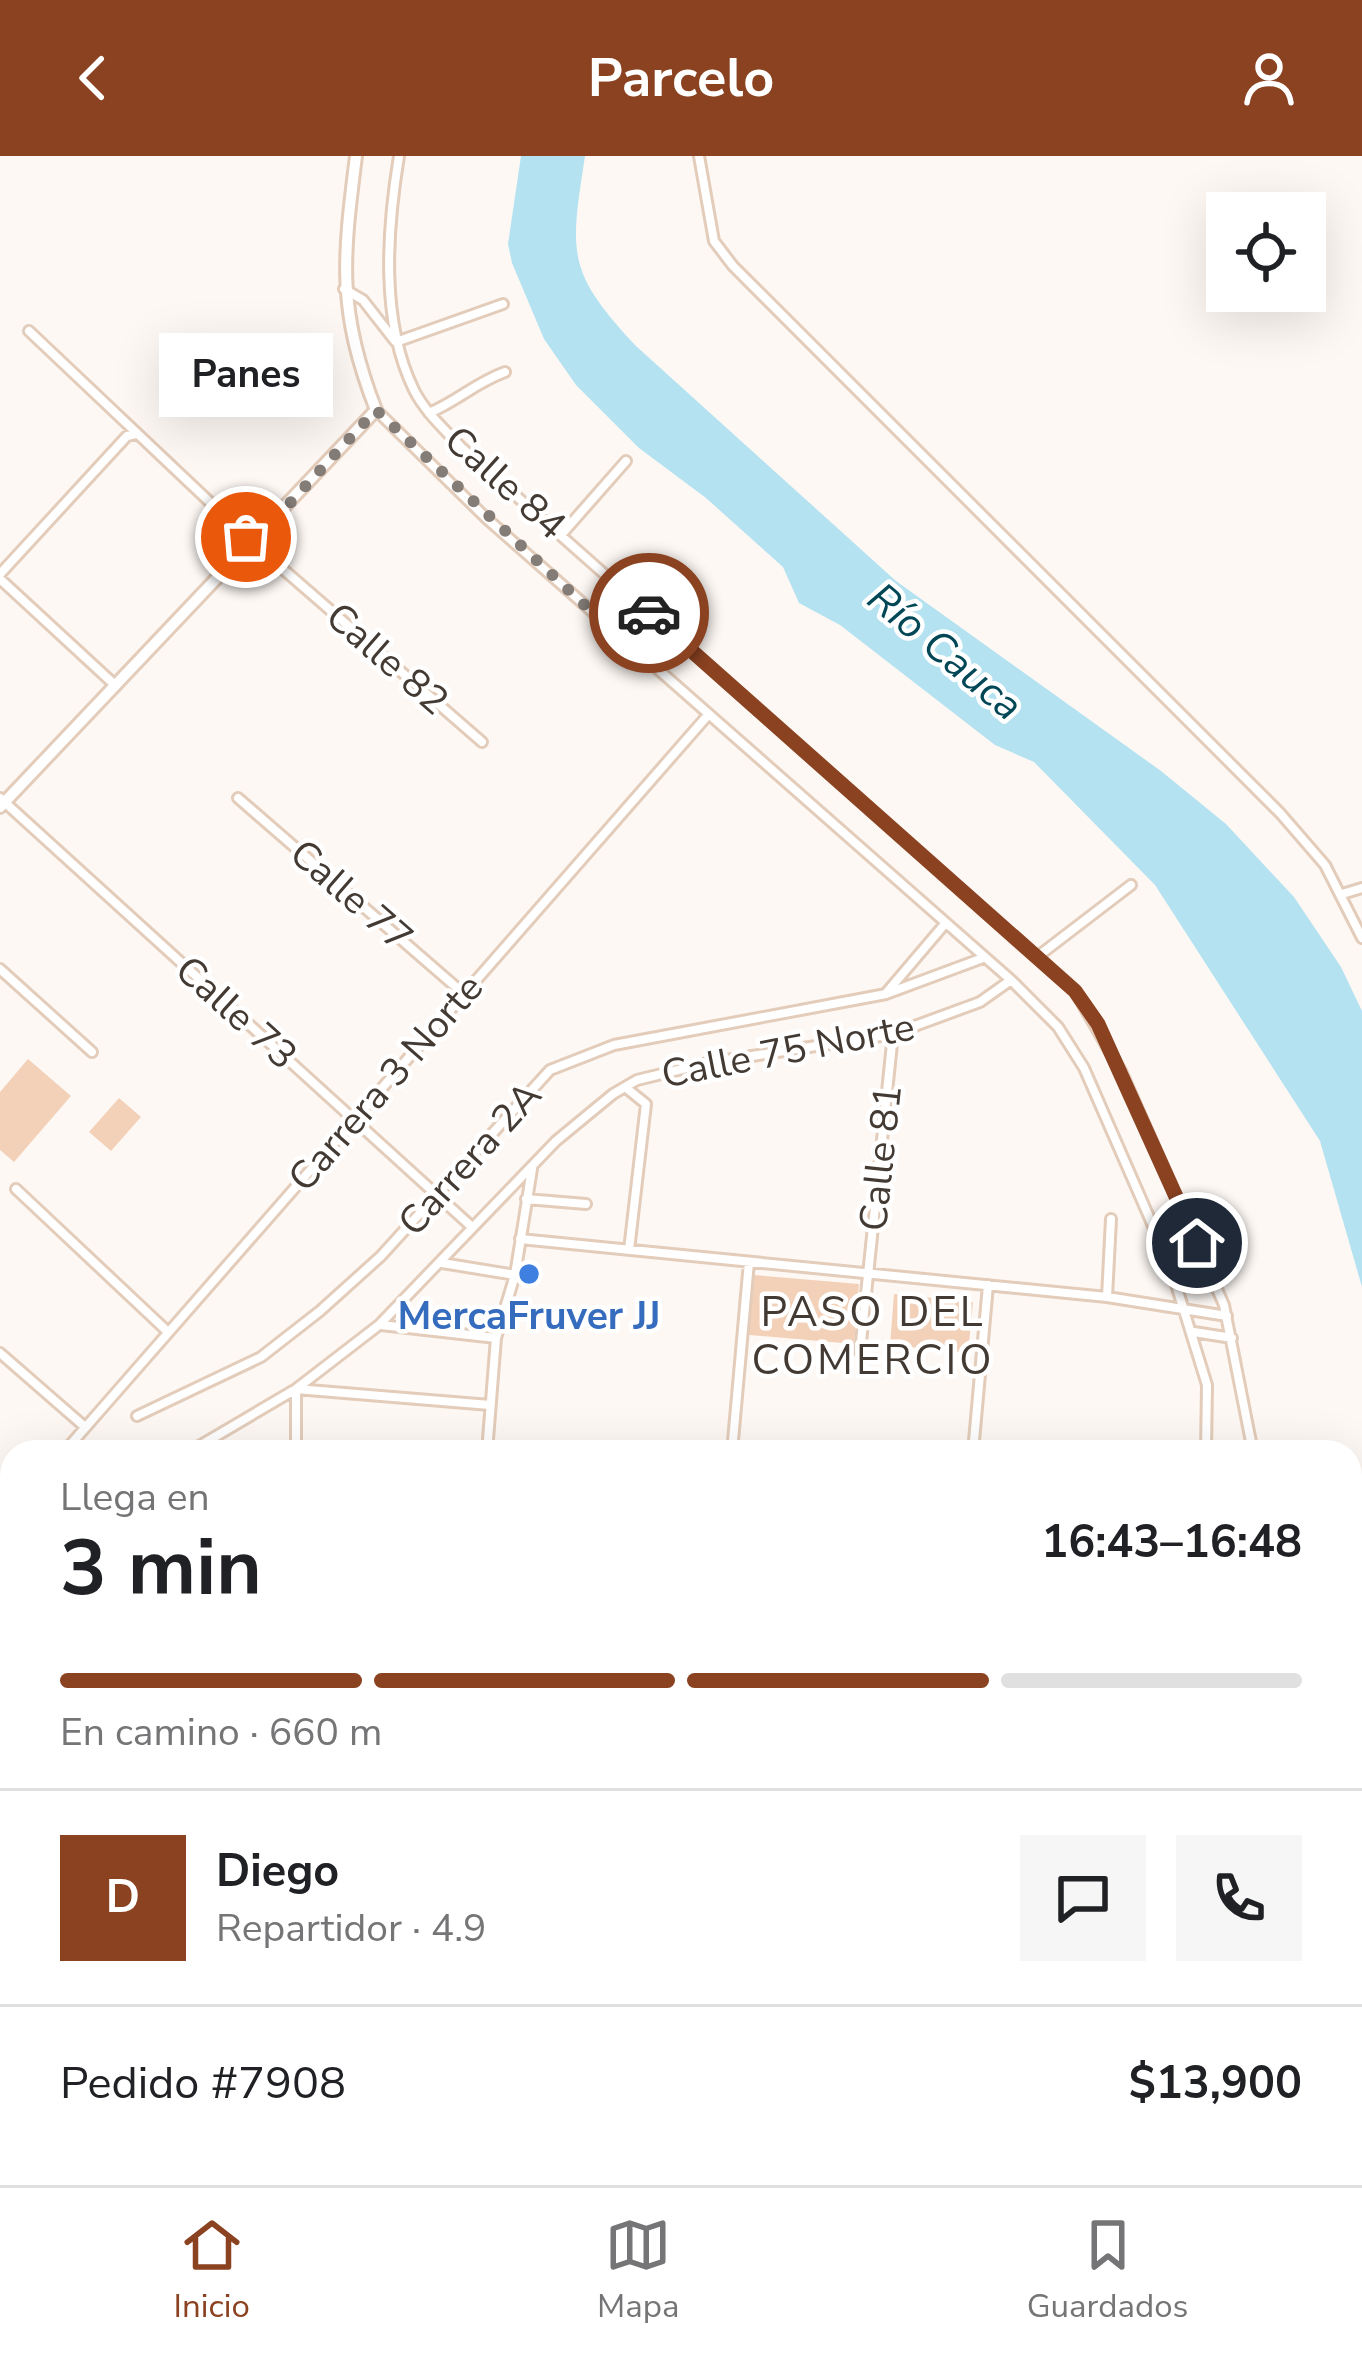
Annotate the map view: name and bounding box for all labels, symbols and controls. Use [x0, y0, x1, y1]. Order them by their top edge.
text: Parcelo [588, 41, 774, 115]
icon: back [60, 45, 126, 111]
icon: person [1236, 45, 1302, 111]
map controls [1206, 192, 1326, 312]
button: locate [1206, 192, 1326, 312]
callout: Panes [159, 333, 333, 417]
text: Panes [192, 348, 300, 401]
street label: Calle 84 [433, 414, 577, 552]
pin [195, 486, 297, 588]
icon: bag [213, 504, 279, 570]
courier [589, 553, 709, 673]
water label: Río Cauca [855, 570, 1035, 734]
icon: car [616, 580, 682, 646]
street label: Calle 82 [314, 591, 460, 727]
street label: Calle 77 [278, 828, 424, 964]
street label: Calle 73 [164, 944, 308, 1082]
street label: Carrera 3 Norte [277, 963, 495, 1203]
street label: Calle 75 Norte [657, 1001, 919, 1101]
street label: Carrera 2A [386, 1070, 554, 1248]
street label: Calle 81 [847, 1082, 915, 1234]
pin [1146, 1192, 1248, 1294]
icon: home [1164, 1210, 1230, 1276]
marker: MercaFruver JJ [516, 1261, 542, 1287]
district label: PASO DEL COMERCIO [751, 1284, 995, 1389]
place label: MercaFruver JJ [397, 1290, 661, 1343]
text: Llega en [60, 1471, 210, 1524]
text: 16:43–16:48 [1041, 1512, 1302, 1573]
text: 3 min [60, 1515, 262, 1622]
text: En camino · 660 m [60, 1706, 382, 1759]
button: chat [1020, 1835, 1146, 1961]
button: phone [1176, 1835, 1302, 1961]
text: Diego [216, 1841, 339, 1902]
text: D [106, 1867, 140, 1928]
text: Repartidor · 4.9 [216, 1902, 487, 1955]
text: Pedido #7908 [60, 2053, 346, 2114]
text: $13,900 [1129, 2053, 1302, 2114]
tab: Inicio [174, 2212, 250, 2329]
tab: Mapa [597, 2212, 679, 2329]
tab: Guardados [1027, 2212, 1188, 2329]

